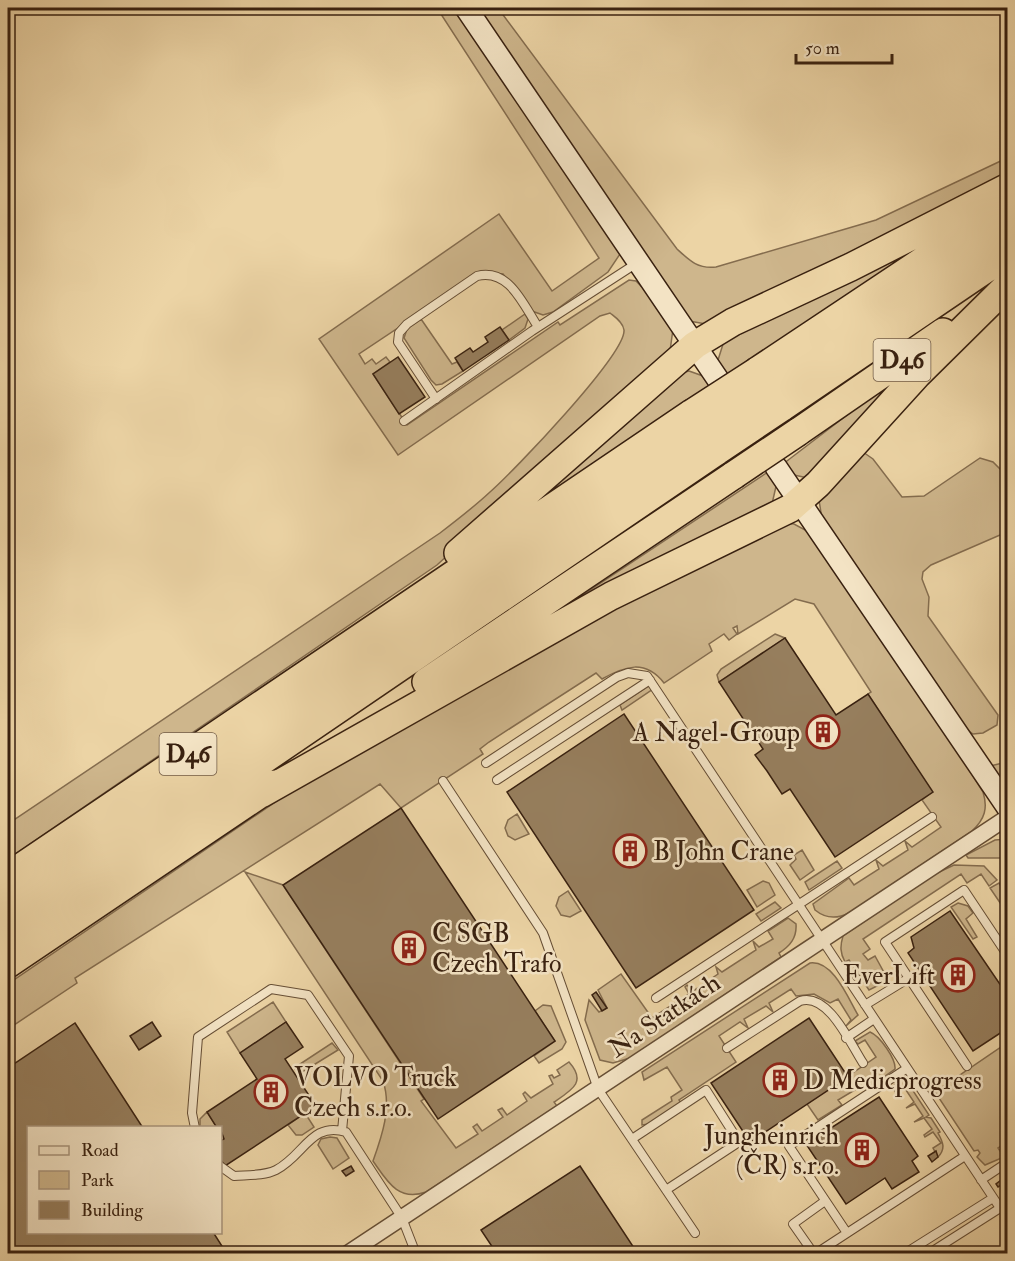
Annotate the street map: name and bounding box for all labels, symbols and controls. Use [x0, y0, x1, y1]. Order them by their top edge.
scale bar [796, 27, 892, 65]
text: 50 m [805, 37, 840, 60]
road number: D46 [874, 339, 930, 381]
building icon: A Nagel-Group [805, 714, 841, 750]
place label: A Nagel-Group [632, 717, 800, 750]
road number: D46 [160, 733, 216, 775]
building icon: B John Crane [612, 833, 648, 869]
place label: B John Crane [653, 836, 794, 868]
place label: C SGB Czech Trafo [432, 918, 562, 980]
building icon: C SGB Czech Trafo [391, 930, 427, 966]
building icon: EverLift [940, 957, 976, 993]
place label: EverLift [843, 960, 935, 992]
street label: Na Statkách [603, 967, 727, 1065]
place label: VOLVO Truck Czech s.r.o. [294, 1062, 457, 1124]
building icon: D Medicprogress [762, 1062, 798, 1098]
place label: D Medicprogress [803, 1065, 982, 1098]
building icon: VOLVO Truck Czech s.r.o. [253, 1074, 289, 1110]
place label: Jungheinrich (ČR) s.r.o. [703, 1120, 839, 1182]
legend [27, 1126, 222, 1234]
building icon: Jungheinrich (ČR) s.r.o. [844, 1132, 880, 1168]
text: Road [81, 1139, 119, 1162]
text: Park [81, 1169, 114, 1192]
text: Building [81, 1199, 144, 1222]

